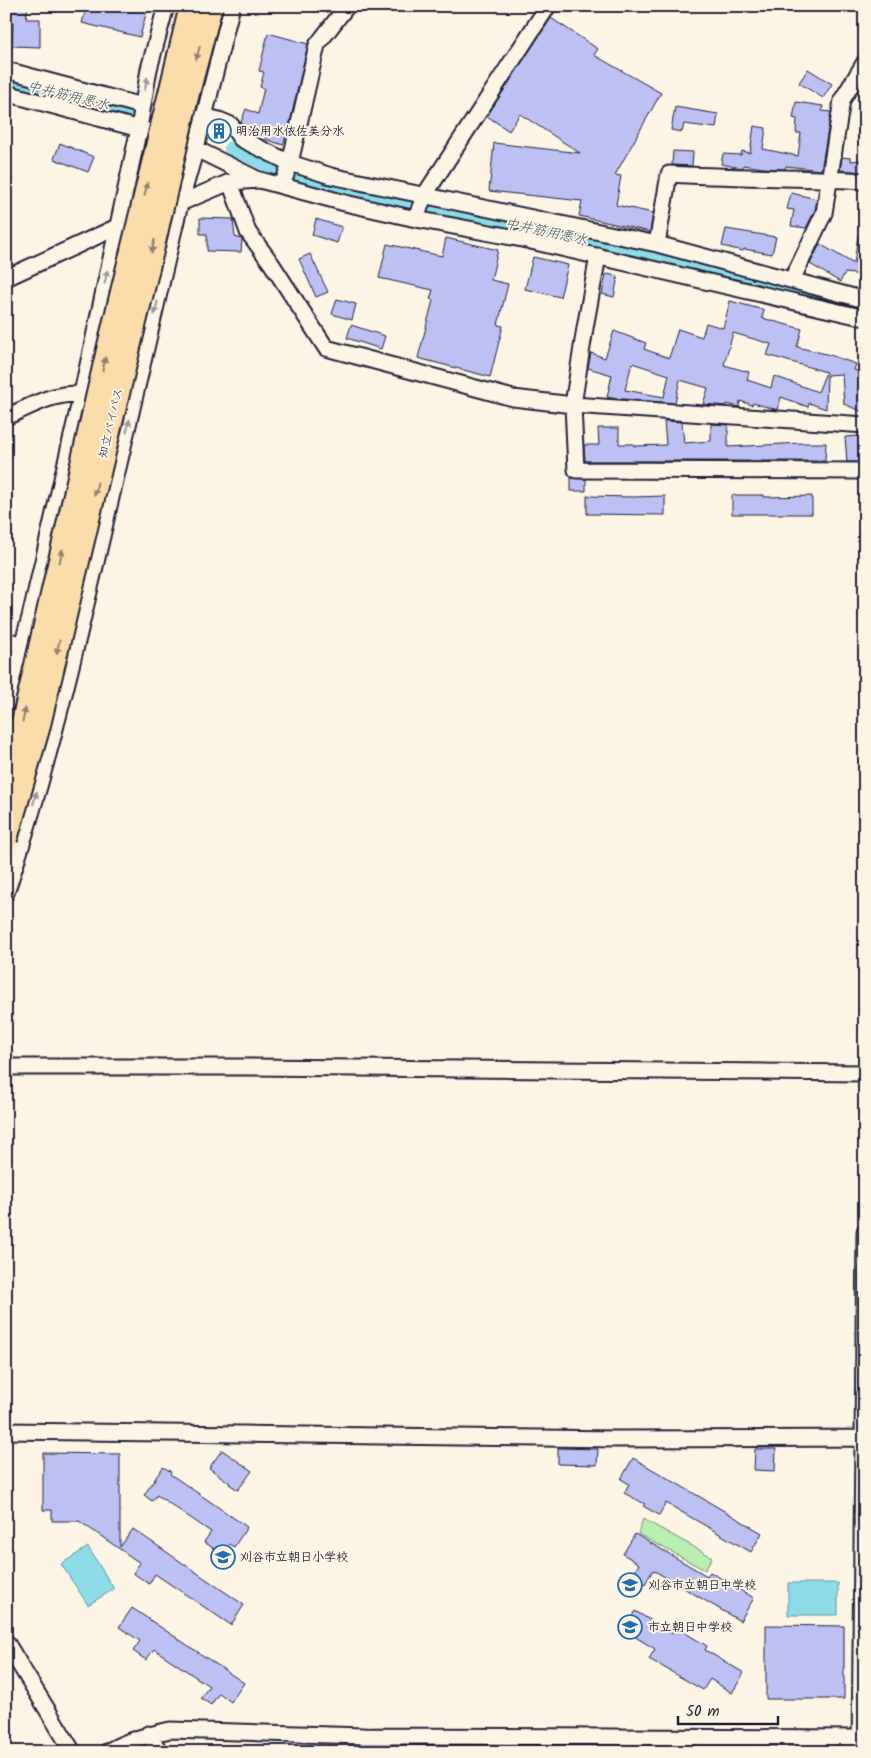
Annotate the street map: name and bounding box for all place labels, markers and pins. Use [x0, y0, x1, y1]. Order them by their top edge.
building icon: 明治用水依佐美分水 [206, 118, 232, 144]
place label: 明治用水依佐美分水 [236, 122, 345, 141]
school or university icon: 刈谷市立朝日小学校 [210, 1544, 236, 1570]
place label: 刈谷市立朝日小学校 [240, 1548, 348, 1567]
school or university icon: 刈谷市立朝日中学校 [617, 1572, 643, 1598]
place label: 刈谷市立朝日中学校 [648, 1576, 756, 1595]
school or university icon: 市立朝日中学校 [617, 1614, 643, 1640]
place label: 市立朝日中学校 [648, 1618, 732, 1637]

